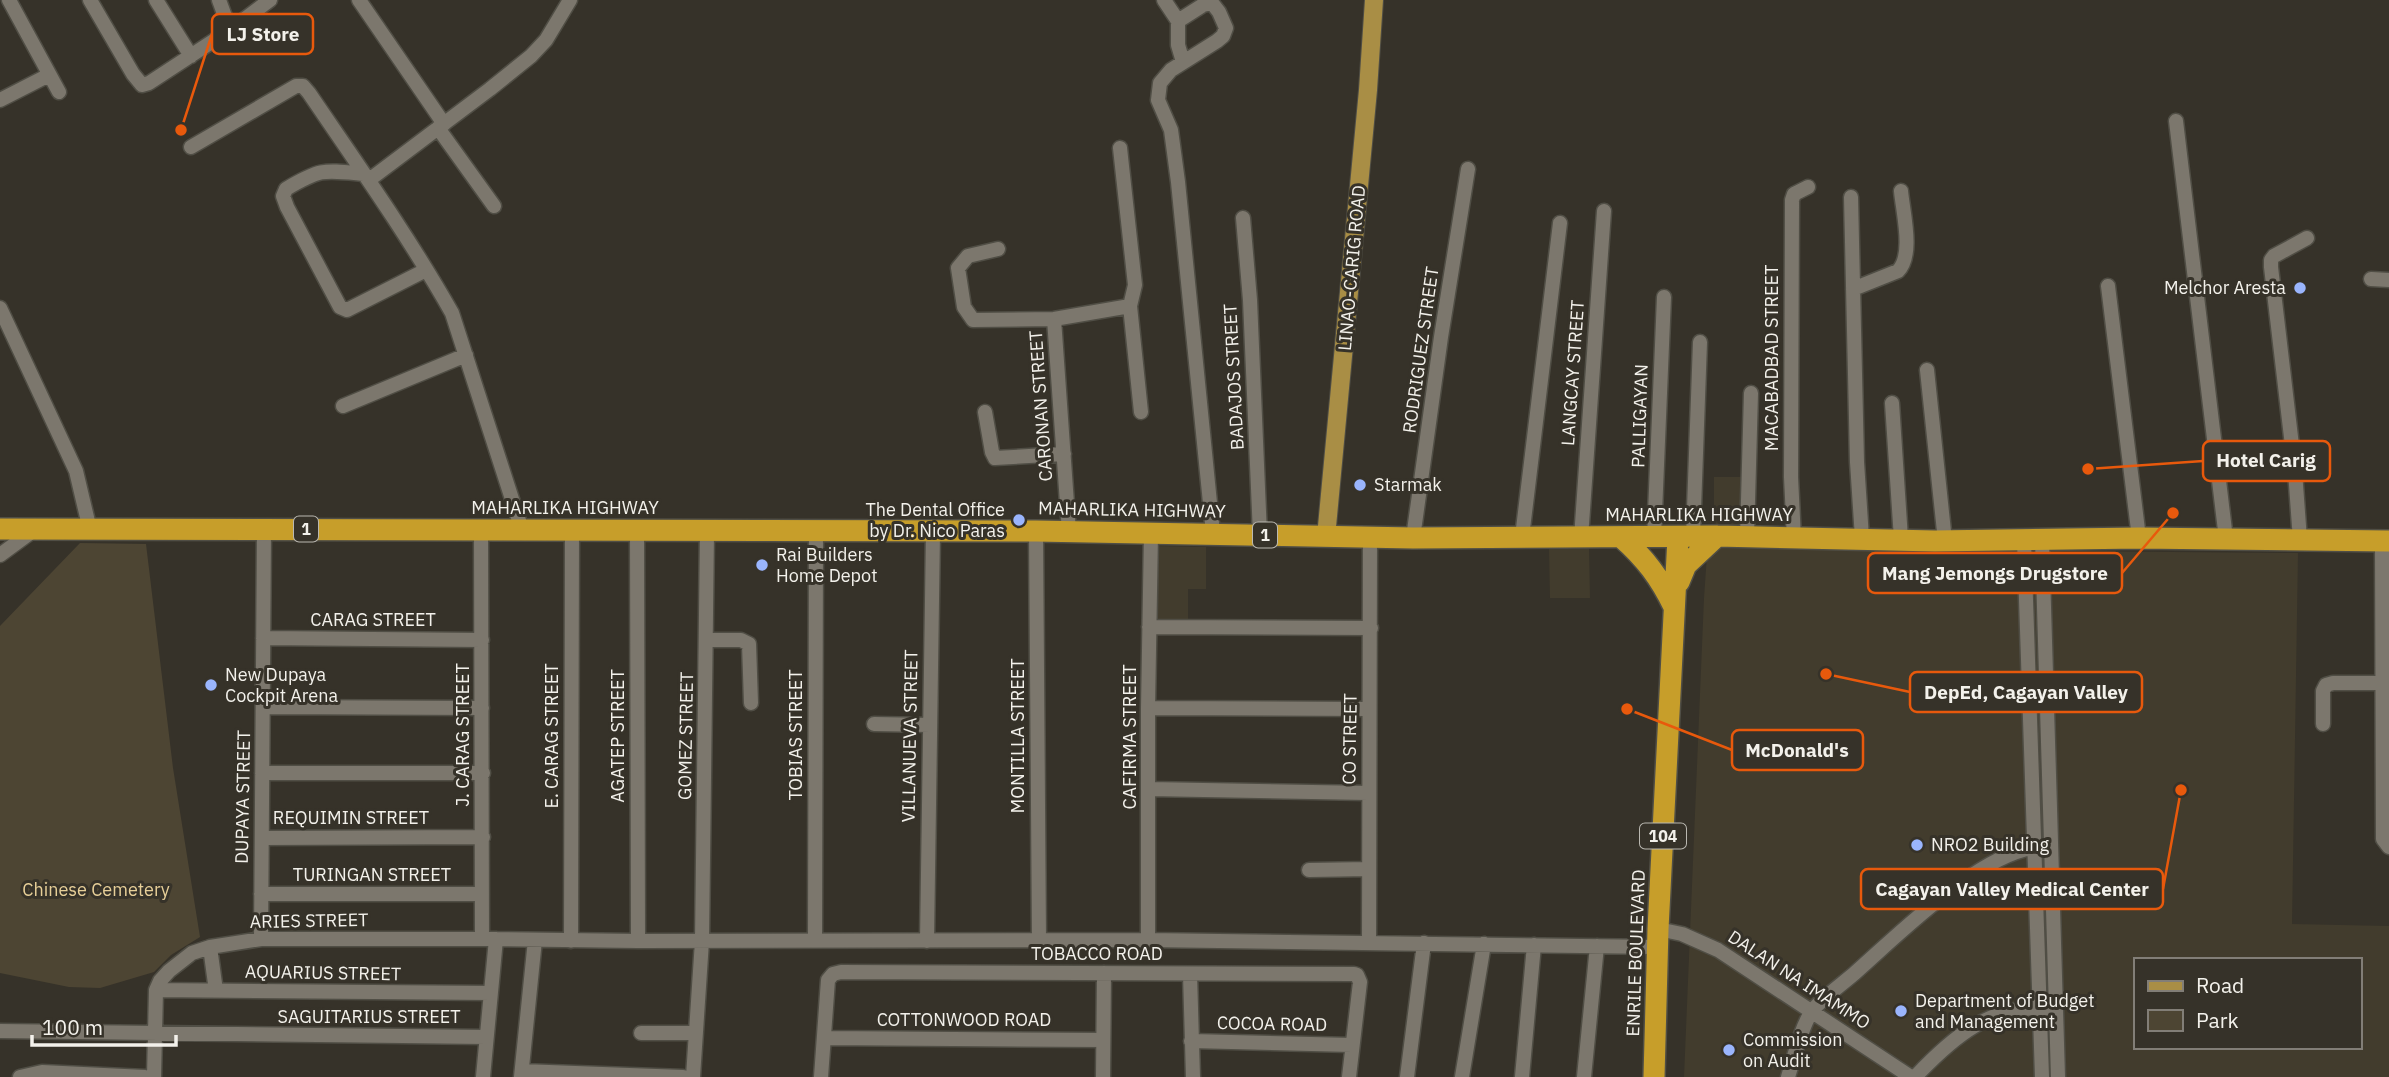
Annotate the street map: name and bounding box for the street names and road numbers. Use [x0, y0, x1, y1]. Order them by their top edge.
street label: LINAO-CARIG ROAD [1333, 184, 1370, 352]
street label: RODRIGUEZ STREET [1397, 265, 1444, 435]
street label: MACABADBAD STREET [1760, 265, 1783, 451]
street label: LANGCAY STREET [1556, 299, 1589, 447]
street label: BADAJOS STREET [1218, 303, 1249, 451]
street label: CARONAN STREET [1024, 330, 1057, 482]
street label: PALLIGAYAN [1626, 364, 1653, 468]
street label: MAHARLIKA HIGHWAY [471, 496, 659, 519]
street label: MAHARLIKA HIGHWAY [1038, 496, 1226, 523]
street label: MAHARLIKA HIGHWAY [1605, 503, 1793, 526]
road number: 1 [294, 516, 318, 542]
road number: 1 [1253, 522, 1277, 548]
street label: CARAG STREET [310, 608, 436, 631]
street label: VILLANUEVA STREET [896, 649, 923, 823]
street label: MONTILLA STREET [1006, 659, 1029, 813]
street label: J. CARAG STREET [451, 663, 474, 807]
street label: E. CARAG STREET [540, 663, 563, 809]
street label: CAFIRMA STREET [1118, 664, 1141, 810]
street label: AGATEP STREET [606, 669, 629, 803]
street label: TOBIAS STREET [784, 669, 807, 801]
street label: GOMEZ STREET [673, 672, 698, 800]
street label: CO STREET [1337, 693, 1362, 785]
street label: DUPAYA STREET [230, 730, 255, 864]
street label: REQUIMIN STREET [273, 806, 429, 829]
road number: 104 [1640, 824, 1686, 848]
street label: TURINGAN STREET [293, 863, 451, 886]
street label: ENRILE BOULEVARD [1621, 869, 1650, 1037]
street label: ARIES STREET [249, 908, 369, 933]
street label: DALAN NA IMAMMO [1724, 925, 1875, 1034]
street label: TOBACCO ROAD [1031, 942, 1163, 965]
street label: AQUARIUS STREET [245, 960, 401, 985]
street label: SAGUITARIUS STREET [277, 1005, 461, 1028]
street label: COTTONWOOD ROAD [877, 1008, 1051, 1031]
street label: COCOA ROAD [1217, 1011, 1327, 1036]

